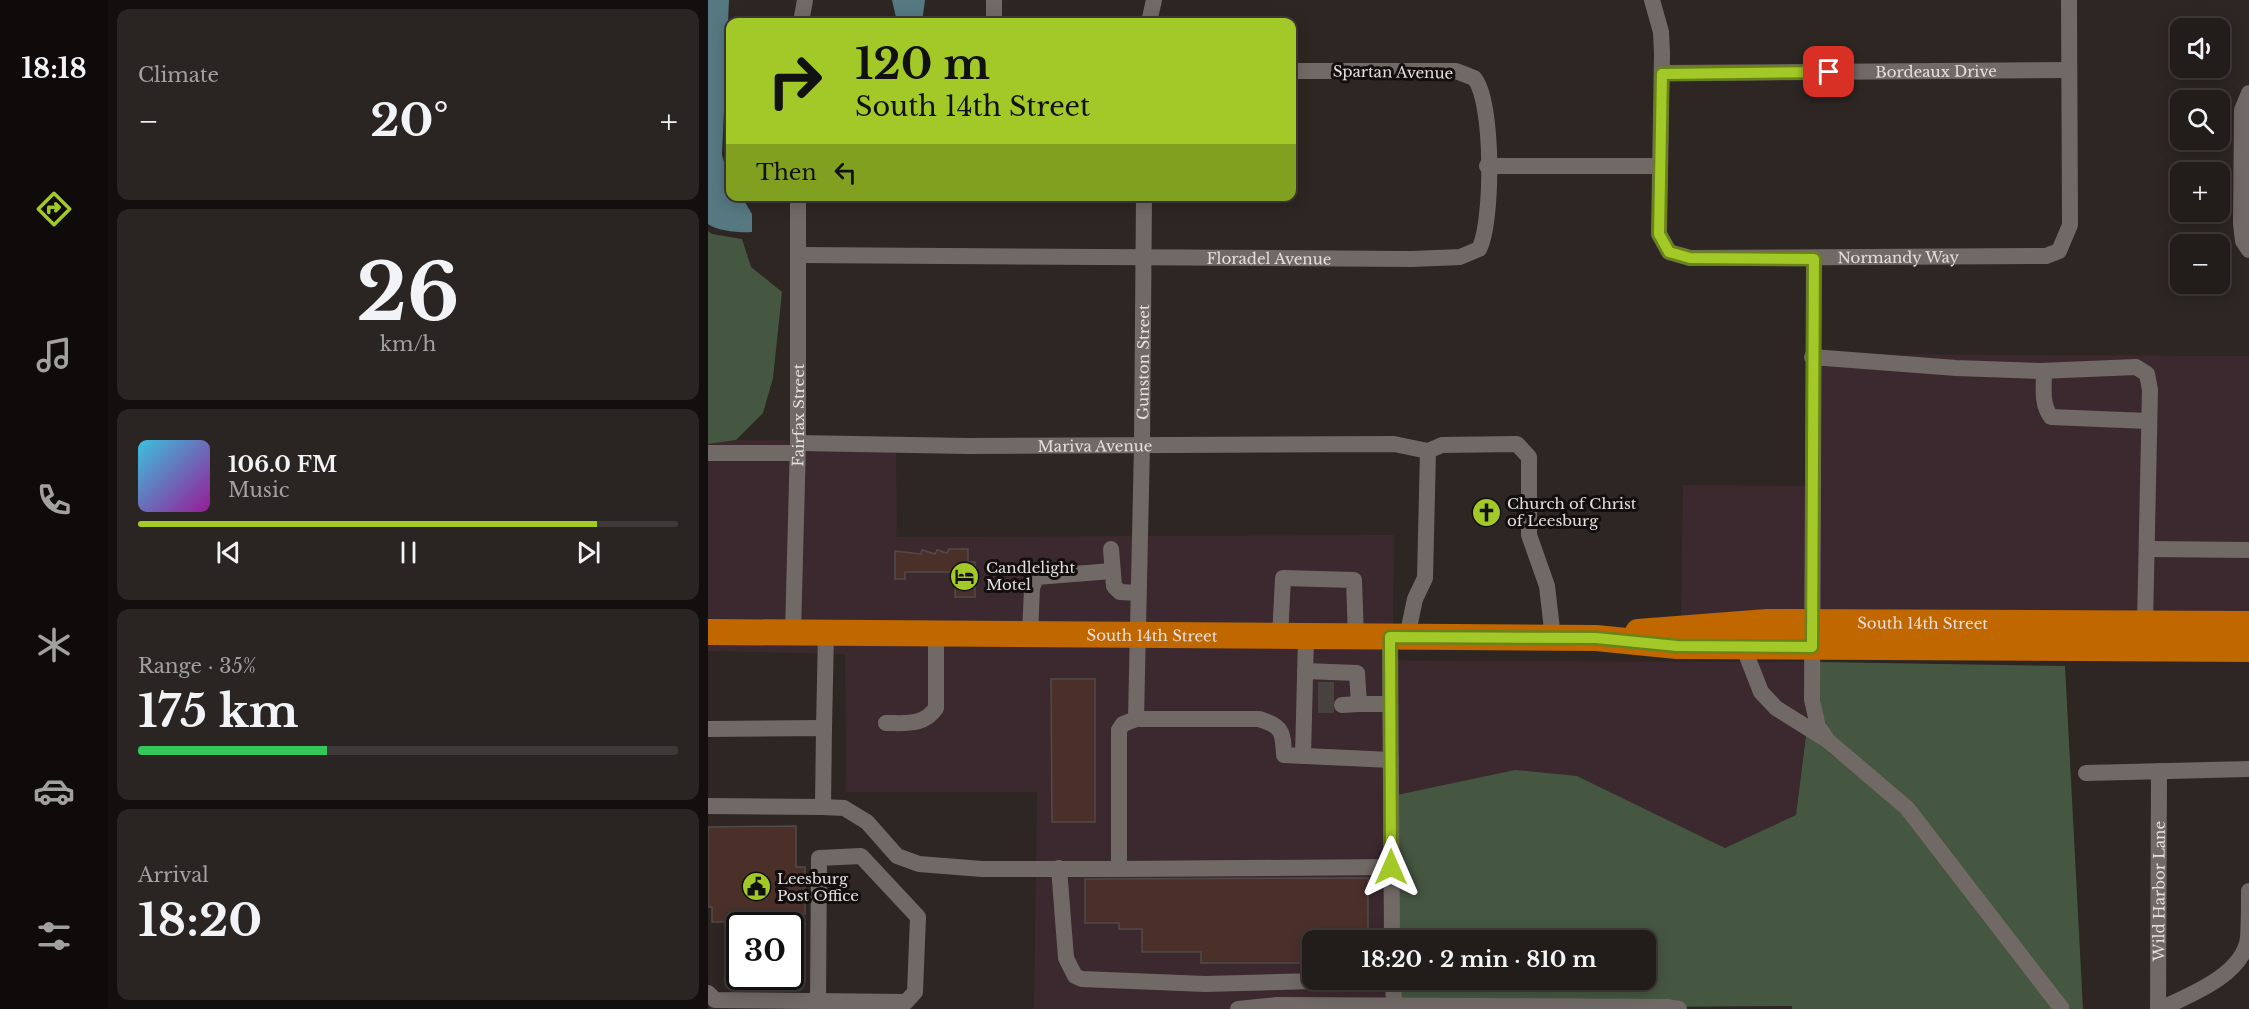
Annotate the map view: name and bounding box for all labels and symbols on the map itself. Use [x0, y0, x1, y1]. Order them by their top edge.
pin [1803, 46, 1854, 97]
street label: Spartan Avenue [1333, 61, 1453, 83]
street label: Bordeaux Drive [1875, 61, 1997, 81]
street label: Normandy Way [1837, 247, 1960, 267]
street label: Floradel Avenue [1207, 248, 1331, 268]
street label: Gunston Street [1133, 304, 1153, 420]
street label: Fairfax Street [788, 363, 808, 467]
street label: Mariva Avenue [1037, 436, 1152, 455]
place label: Church of Christ of Leesburg [1507, 494, 1637, 530]
church icon: Church of Christ of Leesburg [1470, 496, 1502, 528]
place label: Candlelight Motel [986, 558, 1076, 594]
hotel icon: Candlelight Motel [949, 560, 981, 592]
street label: South 14th Street [1857, 613, 1988, 632]
street label: South 14th Street [1087, 625, 1218, 645]
street label: Wild Harbor Lane [2149, 821, 2168, 962]
position arrow [1359, 835, 1423, 899]
place label: Leesburg Post Office [777, 869, 859, 905]
public building icon: Leesburg Post Office [740, 871, 772, 903]
speed limit sign: 30 [726, 912, 804, 990]

